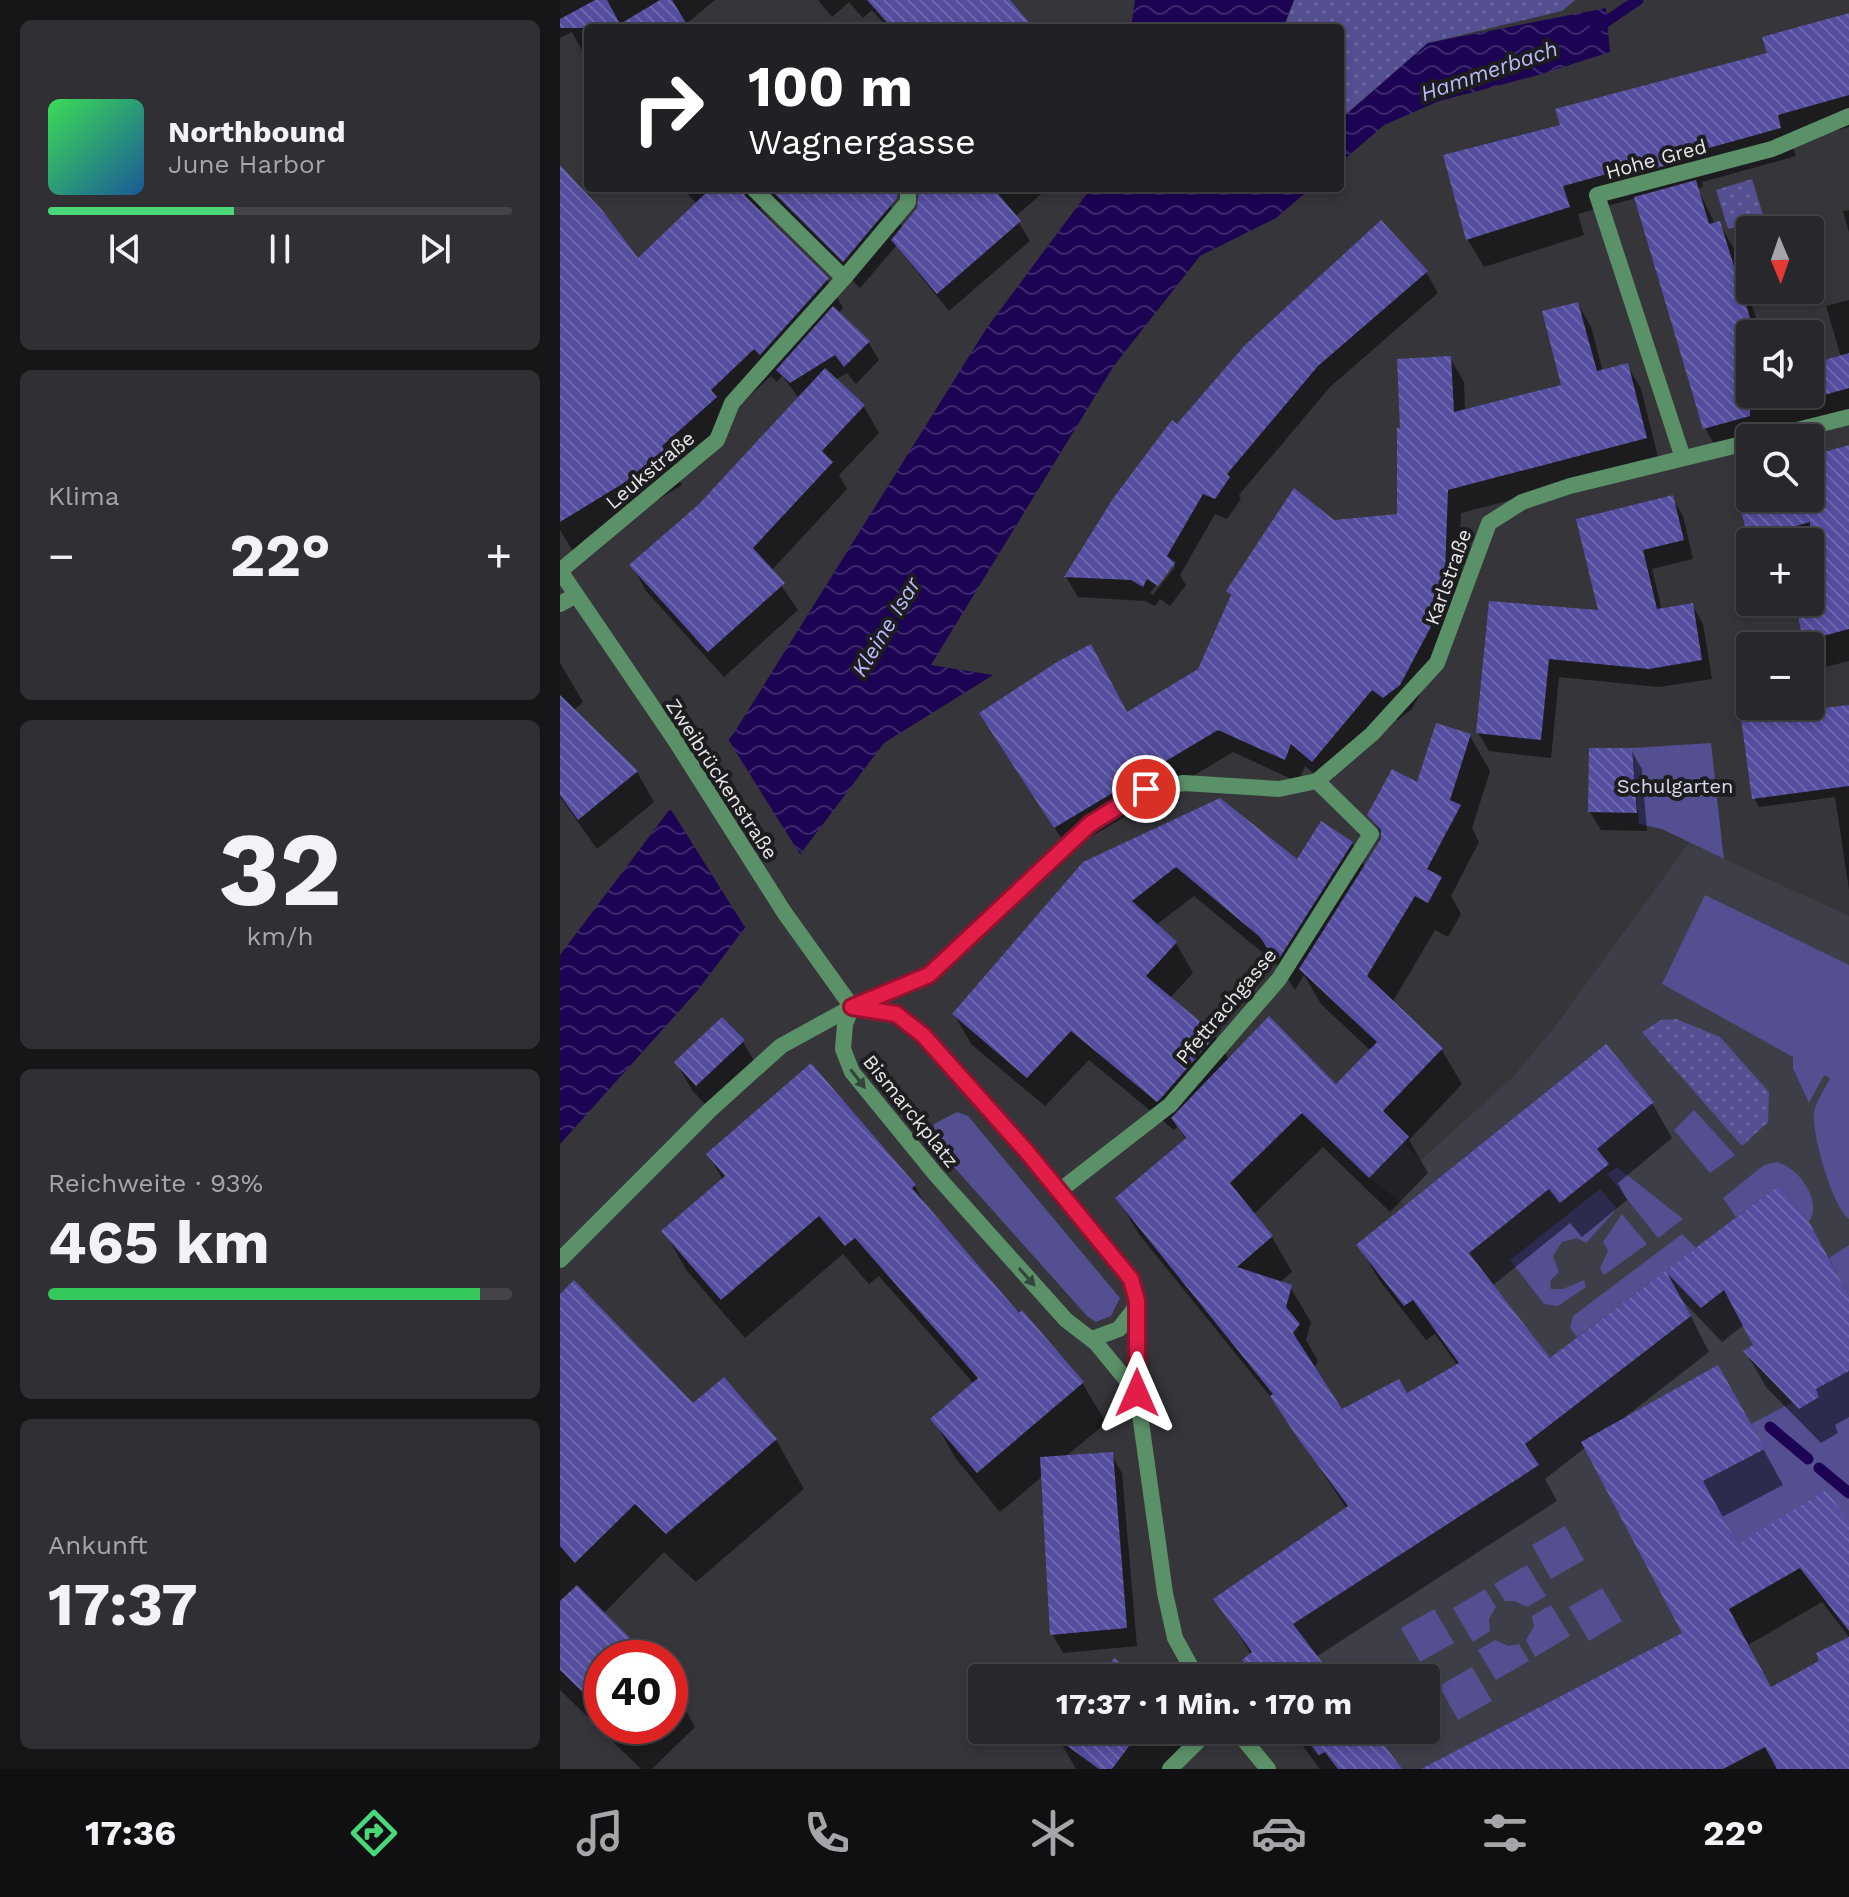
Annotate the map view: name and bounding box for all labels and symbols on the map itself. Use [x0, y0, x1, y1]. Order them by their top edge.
water label: Hammerbach [1417, 36, 1561, 106]
street label: Hohe Gred [1603, 134, 1709, 184]
north arrow [1736, 216, 1824, 304]
street label: Leukstraße [601, 426, 699, 514]
street label: Karlstraße [1420, 526, 1476, 628]
water label: Kleine Isar [847, 572, 926, 681]
street label: Zweibrückenstraße [661, 694, 783, 864]
pin [1112, 755, 1180, 823]
park label: Schulgarten [1617, 774, 1733, 798]
street label: Pfettrachgasse [1171, 943, 1281, 1069]
street label: Bismarckplatz [858, 1050, 964, 1172]
one-way arrow [850, 1069, 866, 1089]
one-way arrow [1018, 1267, 1035, 1287]
position arrow [1095, 1351, 1179, 1435]
speed limit sign: 40 [584, 1640, 688, 1744]

